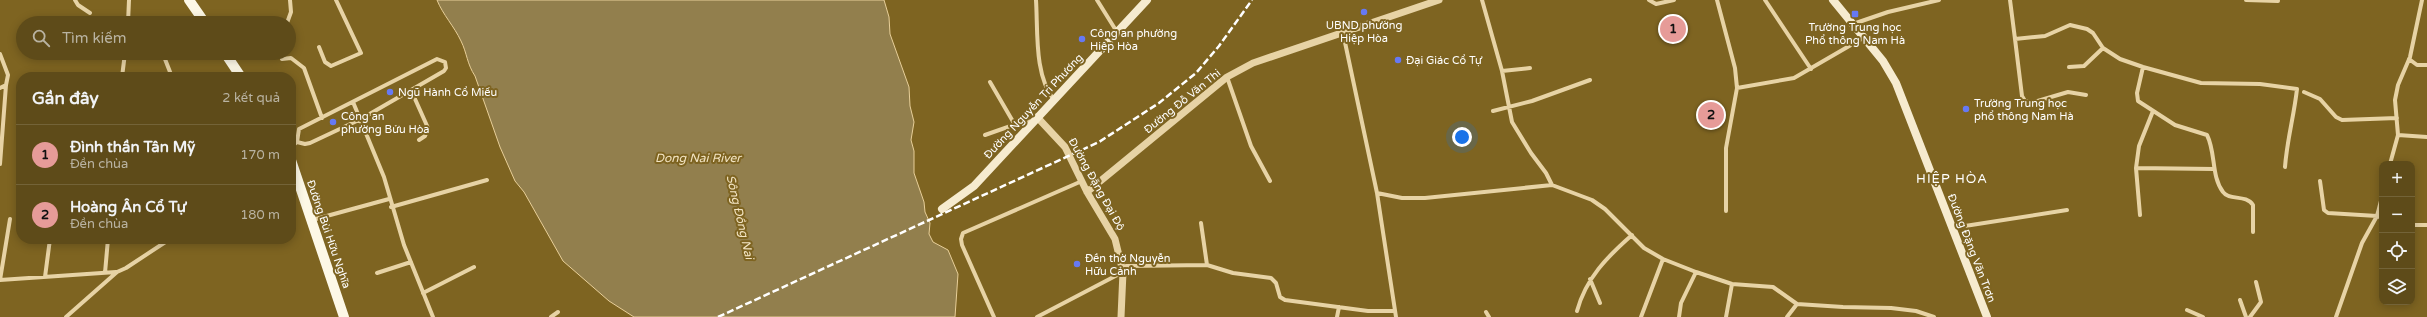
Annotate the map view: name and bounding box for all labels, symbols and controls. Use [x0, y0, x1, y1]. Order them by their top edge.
marker: UBND phường Hiệp Hòa [1359, 7, 1369, 17]
marker: Trường Trung học Phổ thông Nam Hà [1850, 9, 1860, 19]
pin: 1 [1660, 14, 1686, 44]
search box [16, 16, 296, 60]
place label: UBND phường Hiệp Hòa [1326, 19, 1402, 45]
place label: Trường Trung học Phổ thông Nam Hà [1805, 21, 1905, 47]
icon: search [30, 27, 52, 49]
place label: Công an phường Hiệp Hòa [1090, 27, 1177, 53]
text: Tìm kiếm [62, 29, 127, 47]
marker: Công an phường Hiệp Hòa [1077, 34, 1087, 44]
street label: Đường Nguyễn Tri Phương [981, 51, 1086, 162]
place label: Đại Giác Cổ Tự [1406, 54, 1483, 67]
marker: Đại Giác Cổ Tự [1393, 55, 1403, 65]
street label: Đường Đỗ Văn Thi [1141, 67, 1223, 136]
place label: Ngũ Hành Cổ Miếu [398, 86, 497, 99]
marker: Ngũ Hành Cổ Miếu [385, 87, 395, 97]
text: Gần đây [32, 88, 99, 109]
text: 2 kết quả [222, 90, 280, 106]
place label: Trường Trung học phổ thông Nam Hà [1974, 97, 2074, 123]
pin: 2 [1698, 100, 1724, 130]
marker: Trường Trung học phổ thông Nam Hà [1961, 104, 1971, 114]
place label: Công an phường Bửu Hòa [341, 110, 430, 136]
marker: Công an phường Bửu Hòa [328, 117, 338, 127]
your location [1452, 127, 1472, 147]
street label: Đường Đặng Đại Độ [1066, 136, 1128, 233]
text: Đình thần Tân Mỹ [70, 138, 195, 156]
text: 1 [41, 147, 49, 163]
text: 170 m [240, 147, 280, 163]
water label: Dong Nai River [655, 151, 742, 165]
text: Đền chùa [70, 156, 128, 172]
map controls [2379, 161, 2415, 305]
button: + [2379, 161, 2415, 197]
district label: HIỆP HÒA [1916, 171, 1988, 187]
water label: Sông Đồng Nai [723, 173, 757, 263]
street label: Đường Bùi Hữu Nghĩa [304, 178, 353, 290]
street label: Đường Đặng Văn Trơn [1945, 192, 1998, 304]
button: − [2379, 197, 2415, 233]
text: Hoàng Ân Cổ Tự [70, 198, 186, 216]
text: 2 [41, 207, 49, 223]
text: 180 m [240, 207, 280, 223]
text: Đền chùa [70, 216, 128, 232]
button: locate [2379, 233, 2415, 269]
place label: Đền thờ Nguyễn Hữu Cảnh [1085, 252, 1170, 278]
marker: Đền thờ Nguyễn Hữu Cảnh [1072, 259, 1082, 269]
button: layers [2379, 269, 2415, 305]

